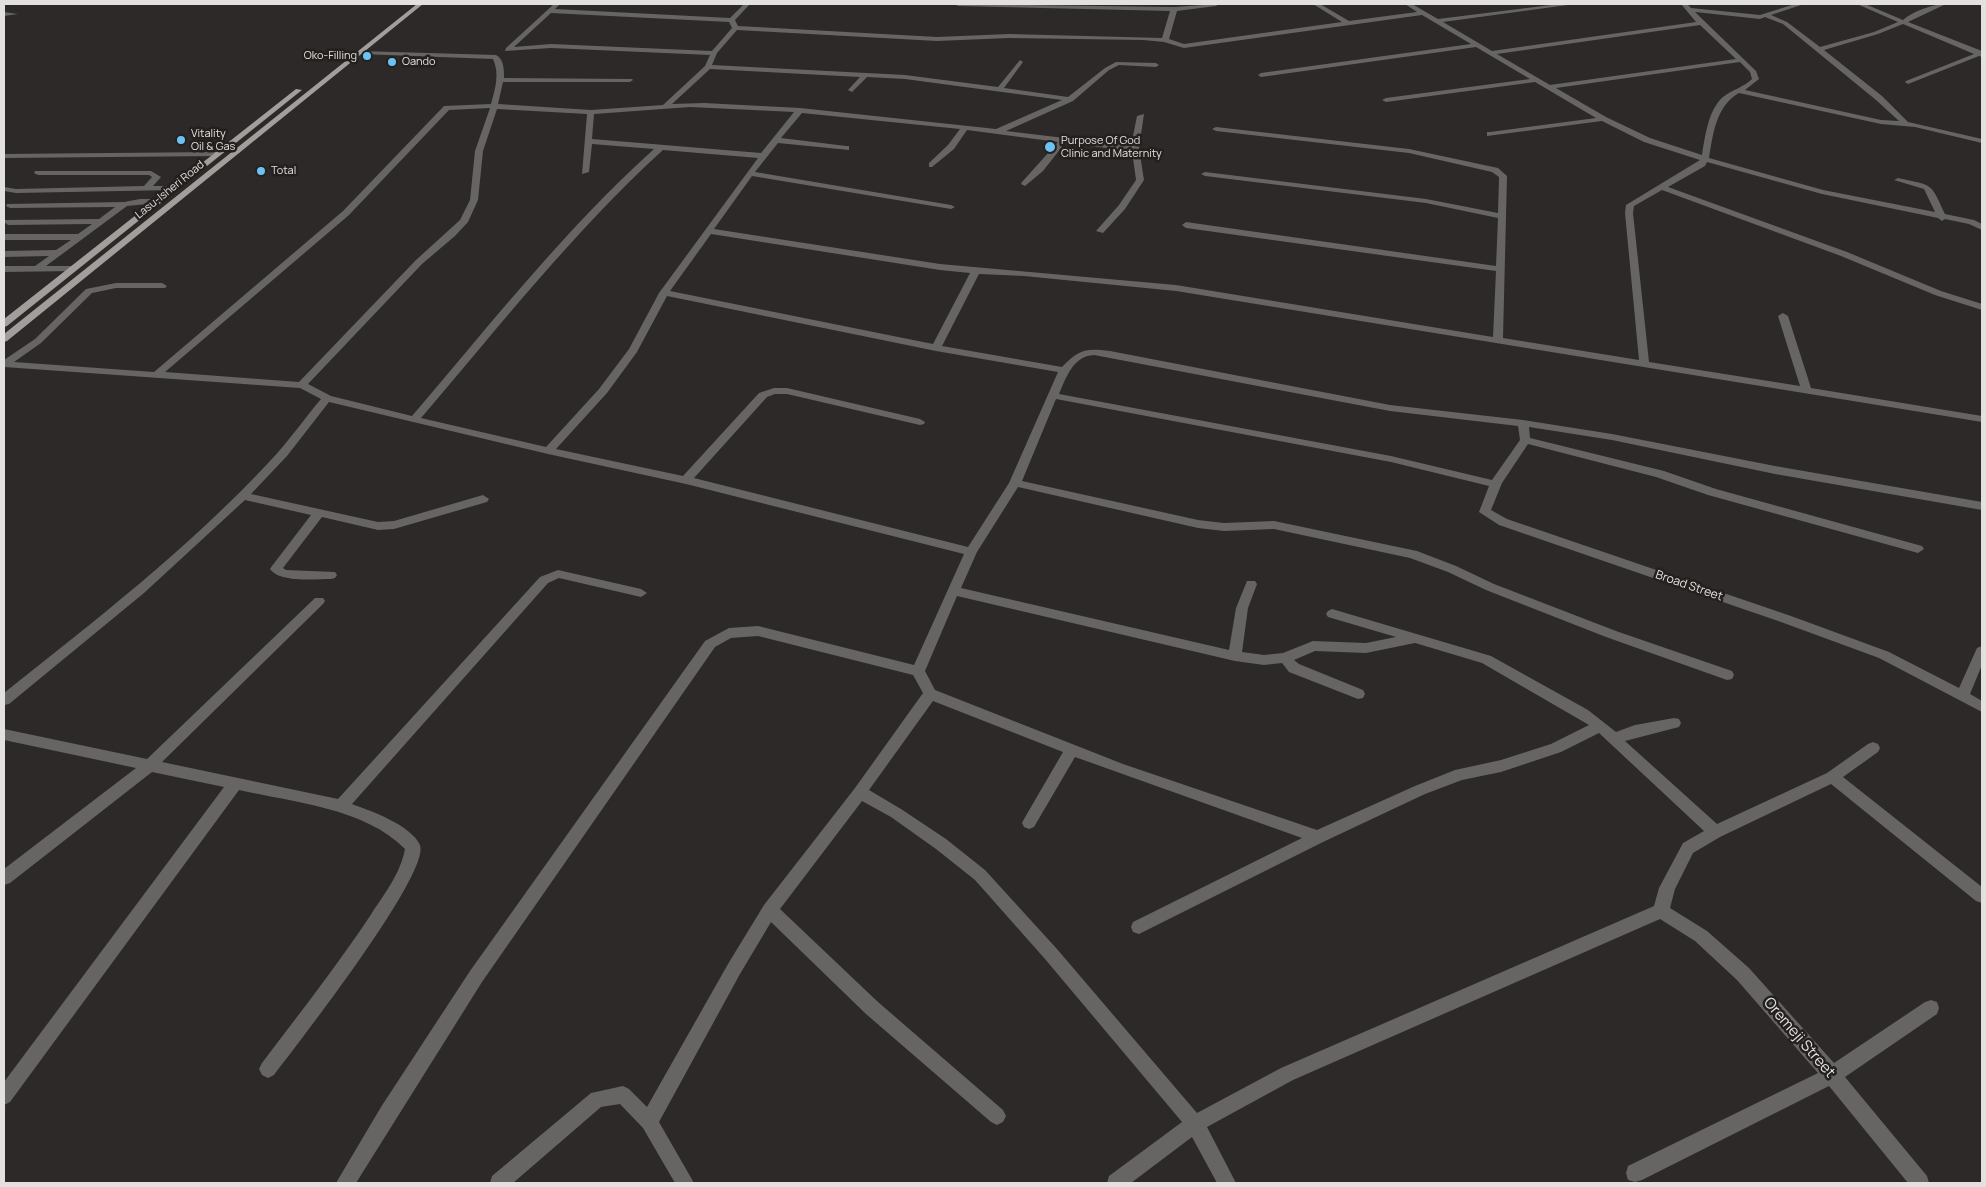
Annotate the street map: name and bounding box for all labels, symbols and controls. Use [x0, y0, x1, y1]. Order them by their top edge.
place label: Oko-Filling [304, 49, 357, 63]
marker: Oko-Filling [361, 50, 373, 62]
place label: Oando [402, 55, 436, 69]
marker: Oando [386, 56, 398, 68]
place label: Vitality Oil & Gas [191, 127, 235, 153]
marker: Vitality Oil & Gas [175, 134, 187, 146]
place label: Purpose Of God Clinic and Maternity [1061, 134, 1162, 160]
marker: Purpose Of God Clinic and Maternity [1043, 140, 1057, 154]
street label: Lasu-Isheri Road [133, 158, 207, 222]
place label: Total [271, 164, 296, 178]
marker: Total [255, 165, 267, 177]
street label: Broad Street [1654, 568, 1724, 604]
street label: Oremeji Street [1759, 994, 1839, 1082]

